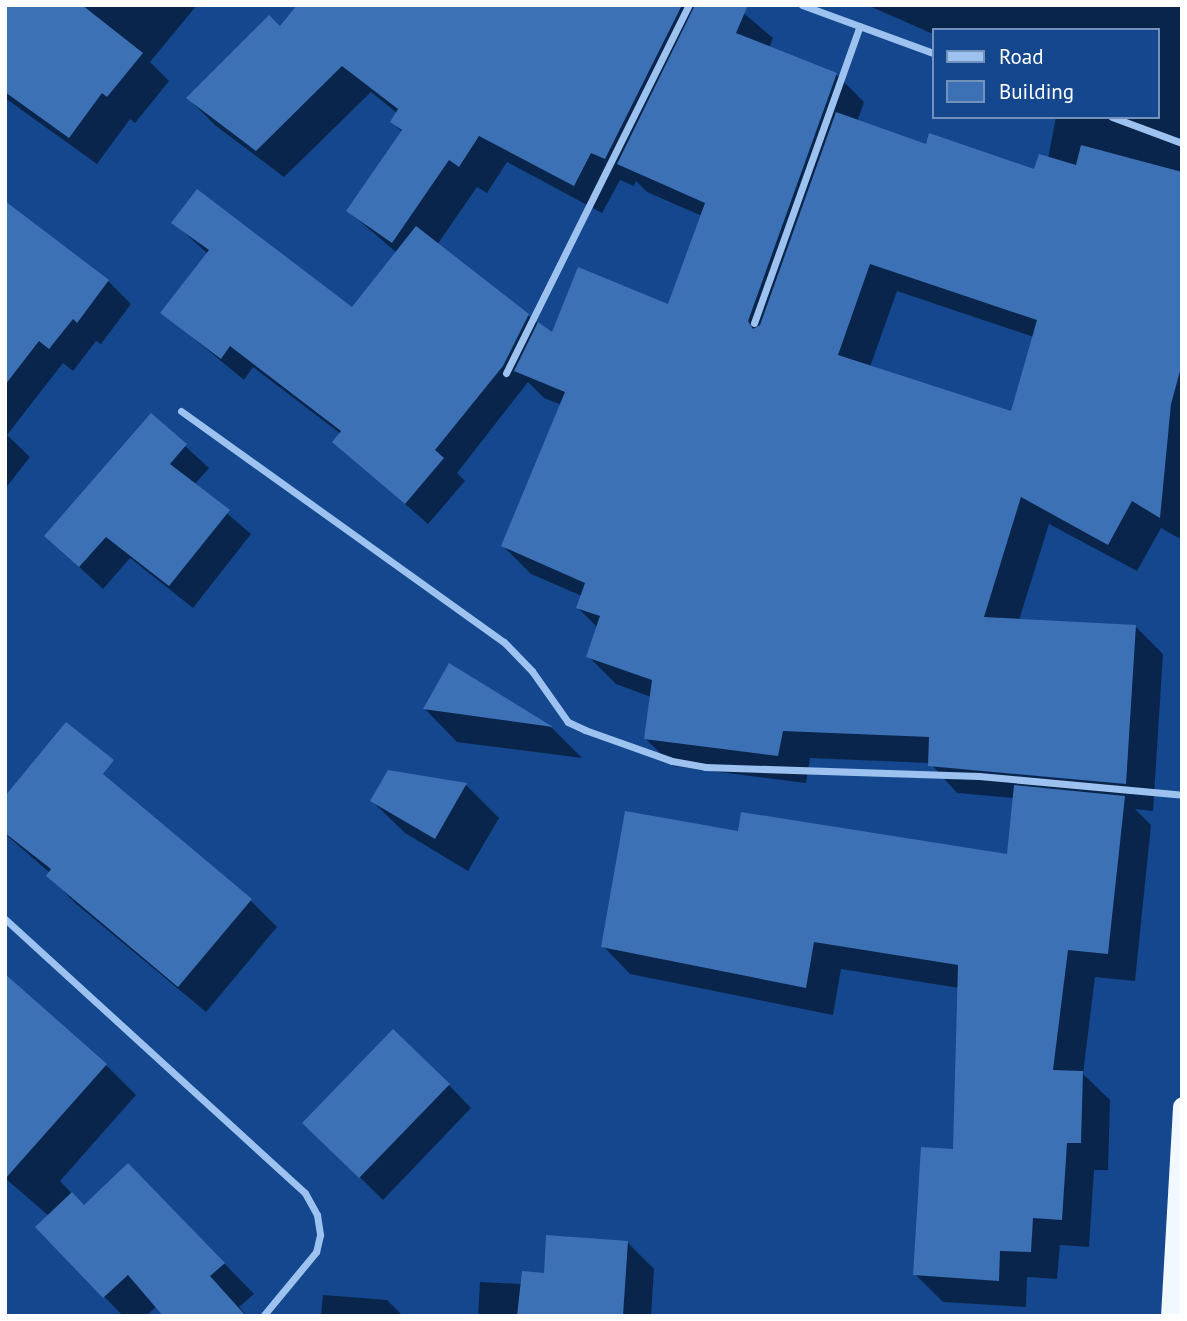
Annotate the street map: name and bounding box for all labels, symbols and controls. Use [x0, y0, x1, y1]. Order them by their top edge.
legend [932, 28, 1159, 119]
text: Road [999, 43, 1043, 70]
text: Building [999, 78, 1074, 105]

